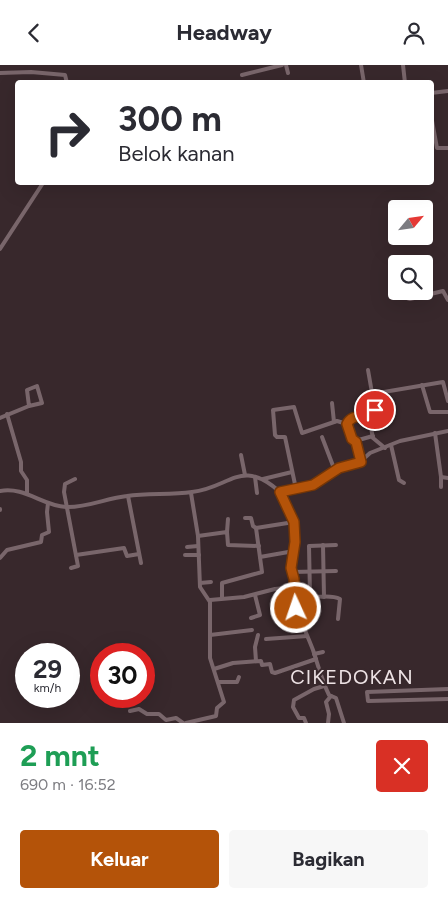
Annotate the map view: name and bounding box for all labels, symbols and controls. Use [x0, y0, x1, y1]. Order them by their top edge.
icon: back [20, 19, 48, 47]
text: Headway [176, 19, 272, 46]
icon: person [400, 19, 428, 47]
text: 300 m [118, 98, 222, 140]
icon: right [35, 100, 100, 165]
text: Belok kanan [118, 140, 235, 167]
north arrow [388, 200, 432, 245]
map controls [388, 200, 433, 300]
button: search [388, 255, 433, 300]
pin [354, 389, 396, 431]
icon: arrive [361, 396, 389, 424]
position arrow [269, 581, 321, 633]
speed limit sign: 30 [90, 643, 155, 708]
text: 29 [33, 654, 62, 684]
district label: CIKEDOKAN [290, 665, 414, 689]
text: km/h [34, 681, 61, 695]
text: 2 mnt [20, 737, 100, 774]
button: close [376, 740, 428, 792]
text: 690 m · 16:52 [20, 775, 116, 794]
button: Keluar [20, 830, 219, 888]
button: Bagikan [229, 830, 428, 888]

